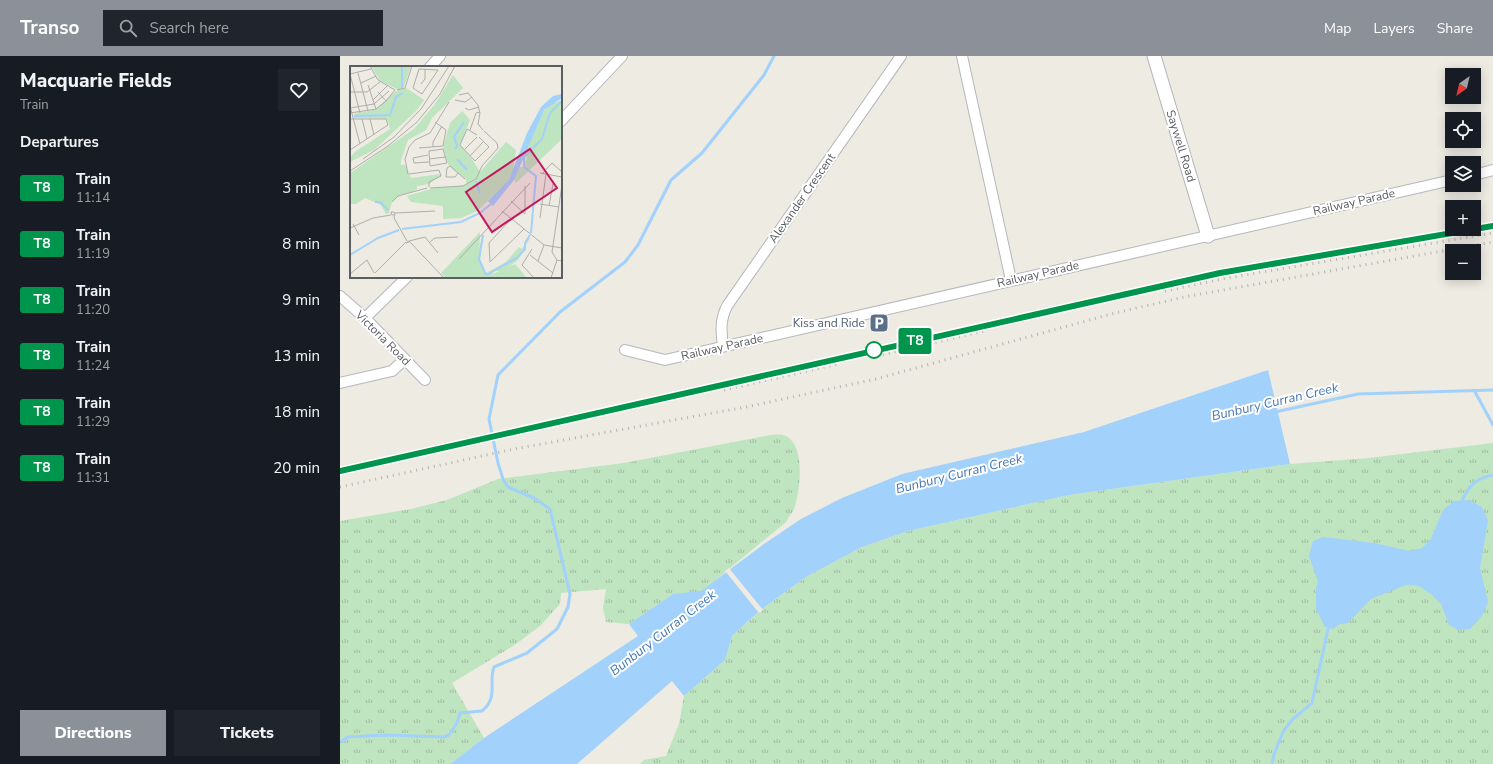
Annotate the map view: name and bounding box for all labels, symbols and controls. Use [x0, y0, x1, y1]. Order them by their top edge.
search box [103, 10, 383, 46]
text: Transo [20, 15, 79, 41]
icon: search [117, 17, 139, 39]
text: Search here [149, 18, 229, 38]
text: Map [1324, 19, 1351, 38]
text: Layers [1373, 19, 1415, 38]
text: Share [1437, 19, 1473, 38]
inset map [350, 66, 562, 278]
text: Macquarie Fields [20, 68, 172, 94]
north arrow [1445, 68, 1481, 104]
map controls [1445, 68, 1481, 280]
button: heart [278, 69, 320, 111]
text: Train [20, 96, 49, 114]
street label: Saywell Road [1162, 108, 1200, 184]
button: locate [1445, 112, 1481, 148]
text: Departures [20, 132, 99, 152]
street label: Alexander Crescent [765, 149, 839, 246]
button: layers [1445, 156, 1481, 192]
text: Train [76, 169, 111, 189]
text: T8 [33, 178, 51, 197]
text: 3 min [282, 178, 320, 198]
street label: Railway Parade [1311, 185, 1397, 219]
text: 11:14 [76, 189, 110, 207]
button: + [1445, 200, 1481, 236]
text: Train [76, 225, 111, 245]
text: T8 [33, 234, 51, 253]
text: 8 min [282, 234, 320, 254]
button: − [1445, 244, 1481, 280]
text: 11:19 [76, 245, 110, 263]
street label: Railway Parade [995, 257, 1081, 291]
text: Train [76, 281, 111, 301]
text: T8 [33, 290, 51, 309]
text: 9 min [282, 290, 320, 310]
text: 11:20 [76, 301, 110, 319]
street label: Victoria Road [351, 306, 414, 369]
parking icon: Kiss and Ride [868, 312, 890, 334]
place label: Kiss and Ride [793, 315, 865, 331]
line badge: T8 [897, 328, 933, 354]
street label: Railway Parade [679, 330, 765, 364]
text: T8 [906, 331, 924, 350]
text: Train [76, 337, 111, 357]
unlabelled marker [865, 341, 883, 359]
text: T8 [33, 346, 51, 365]
text: 13 min [273, 346, 320, 366]
text: 11:24 [76, 357, 110, 375]
water label: Bunbury Curran Creek [1210, 379, 1341, 425]
text: Train [76, 393, 111, 413]
text: T8 [33, 402, 51, 421]
text: 18 min [273, 402, 320, 422]
text: 11:29 [76, 413, 110, 431]
text: Train [76, 449, 111, 469]
water label: Bunbury Curran Creek [894, 449, 1025, 498]
text: T8 [33, 458, 51, 477]
text: 20 min [273, 458, 320, 478]
text: 11:31 [76, 469, 110, 487]
water label: Bunbury Curran Creek [606, 586, 720, 680]
button: Directions [20, 710, 166, 756]
button: Tickets [174, 710, 320, 756]

